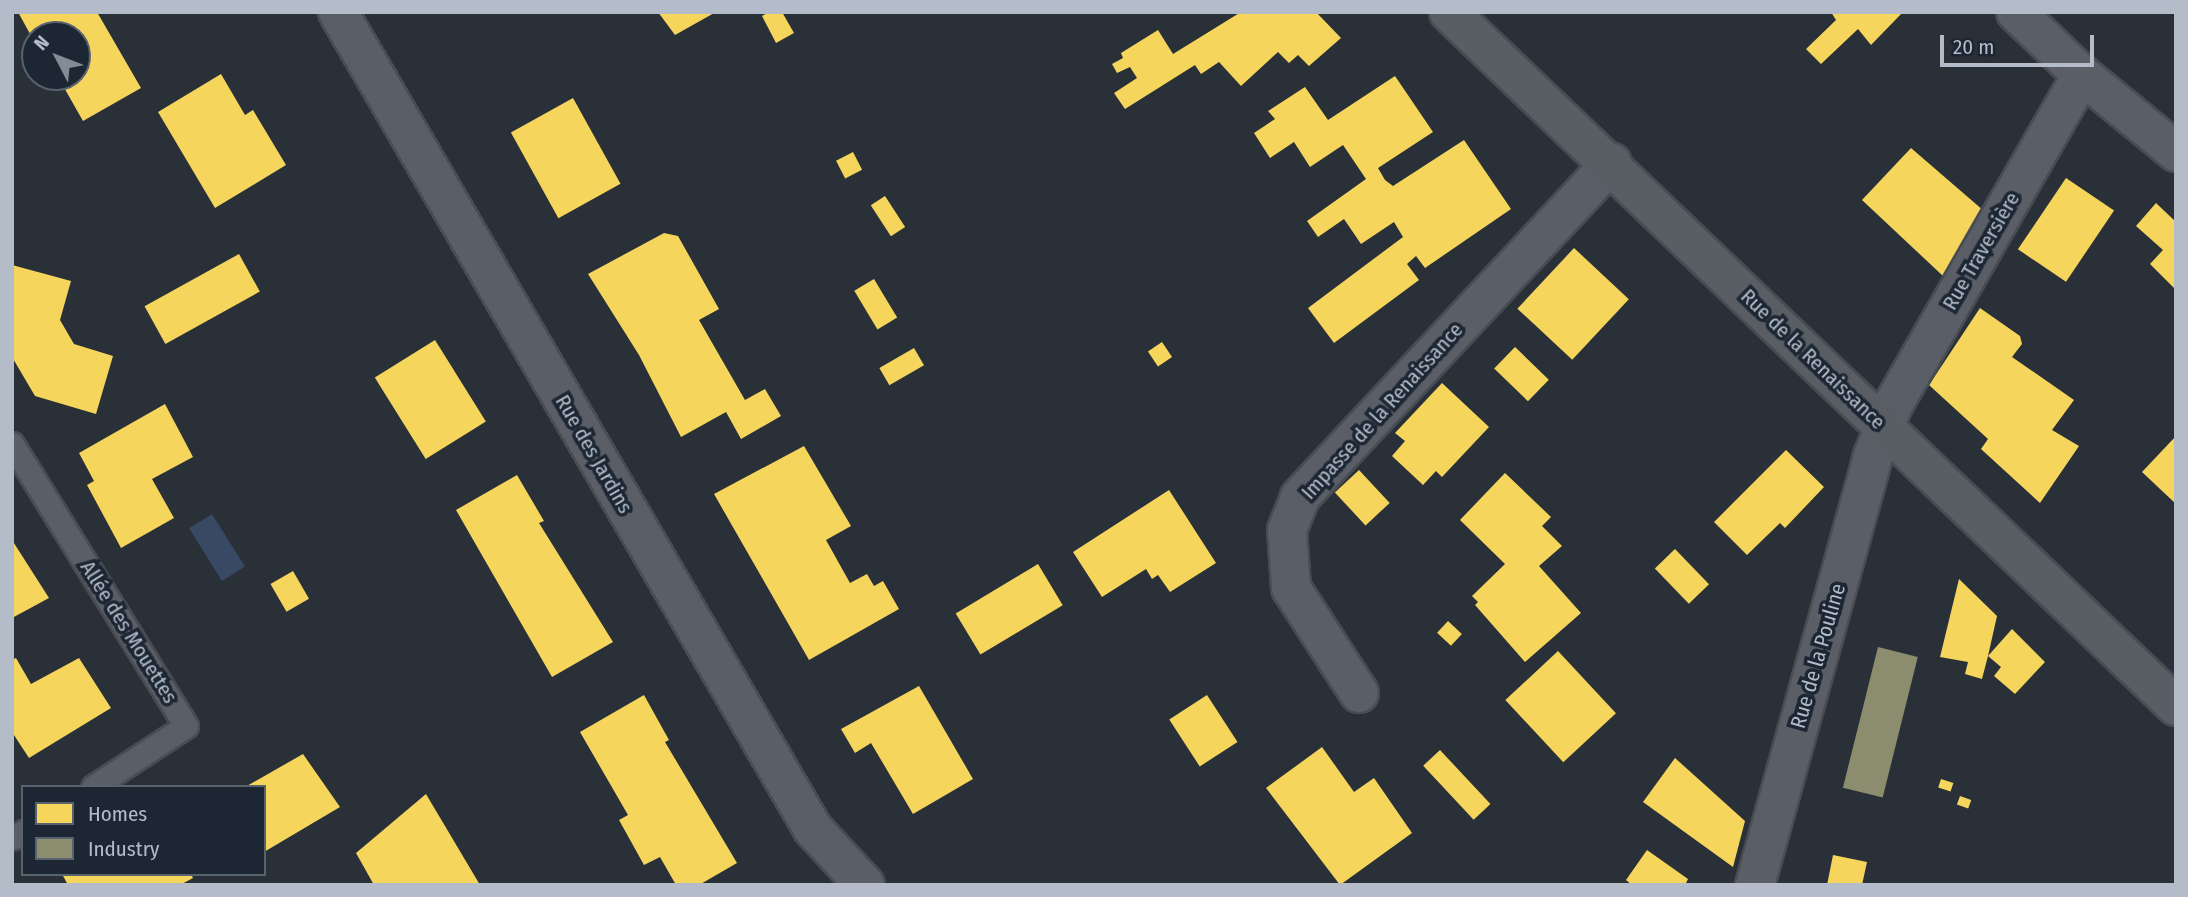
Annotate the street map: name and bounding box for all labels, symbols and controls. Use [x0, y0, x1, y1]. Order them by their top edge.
north arrow [21, 21, 91, 91]
scale bar [1943, 21, 2097, 65]
text: N [29, 31, 54, 55]
text: 20 m [1953, 34, 1994, 60]
street label: Rue Traversière [1937, 188, 2025, 314]
street label: Rue de la Renaissance [1736, 284, 1890, 434]
street label: Impasse de la Renaissance [1296, 317, 1468, 505]
street label: Rue des Jardins [550, 390, 638, 518]
street label: Allée des Mouettes [75, 556, 183, 708]
street label: Rue de la Pouline [1785, 581, 1851, 731]
legend [21, 785, 266, 876]
text: Homes [88, 801, 147, 827]
text: Industry [88, 836, 159, 862]

